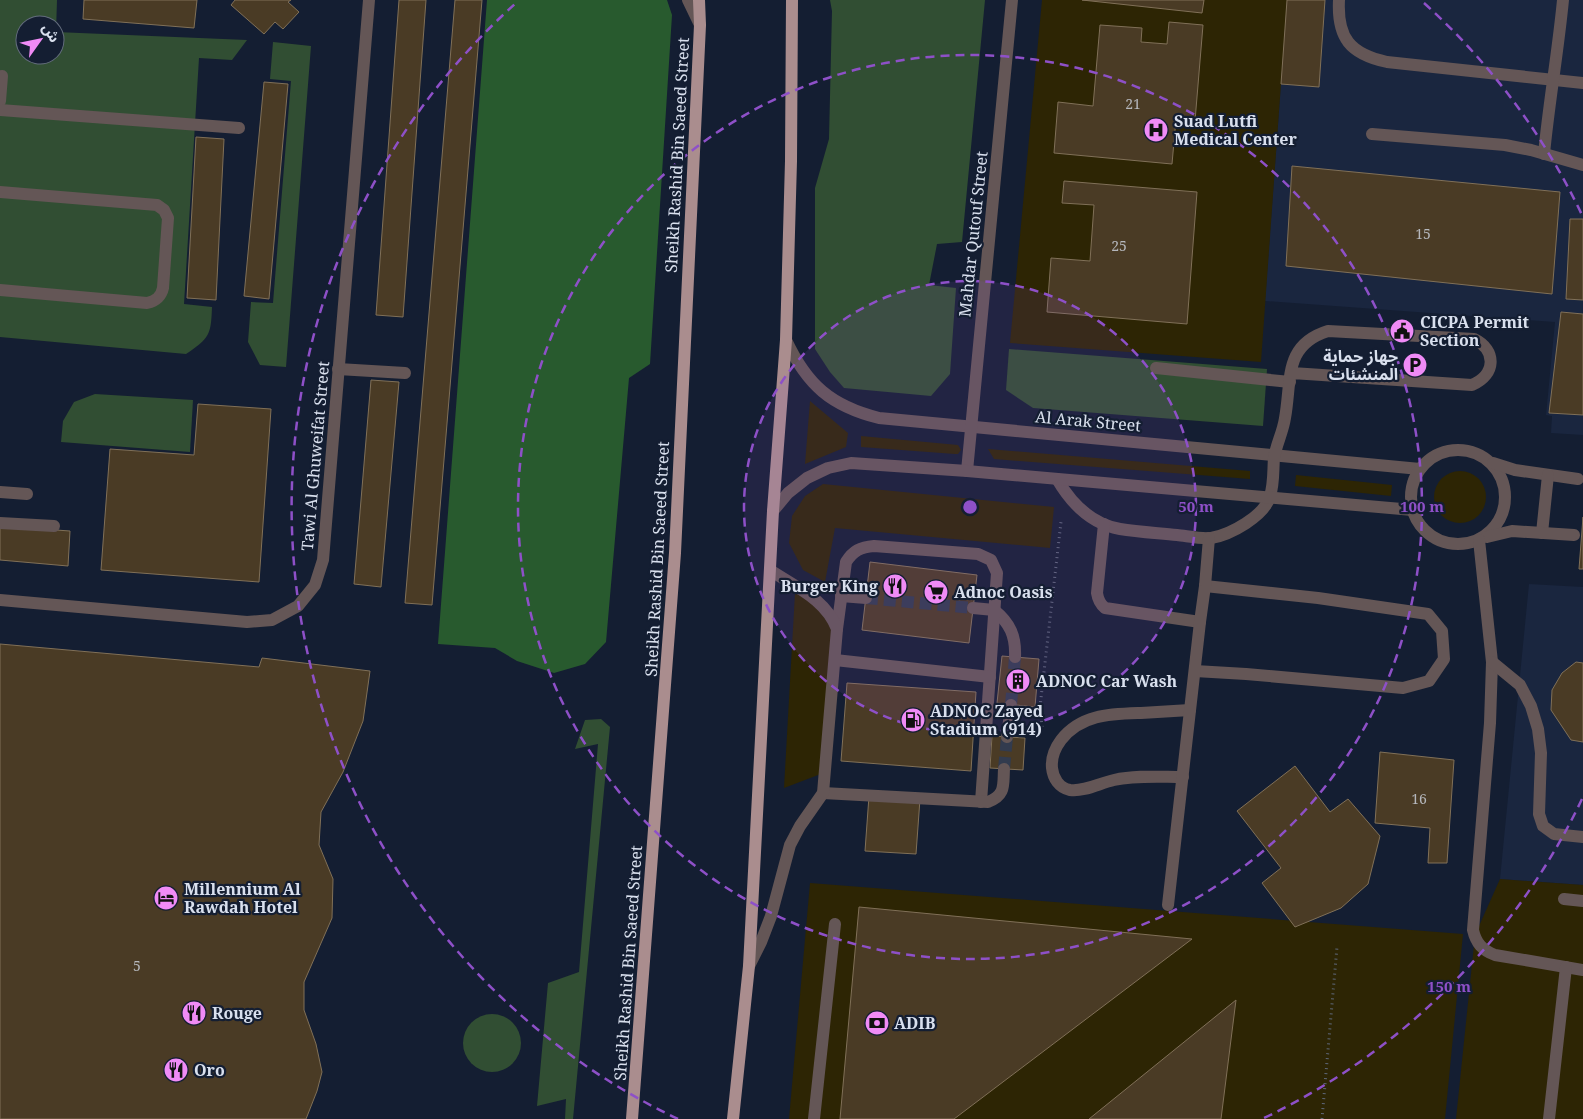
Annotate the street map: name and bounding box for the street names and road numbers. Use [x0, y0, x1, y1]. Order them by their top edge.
street label: Sheikh Rashid Bin Saeed Street [660, 36, 694, 273]
street label: Mahdar Qutouf Street [953, 150, 993, 318]
street label: Tawi Al Ghuweifat Street [296, 360, 334, 552]
street label: Al Arak Street [1034, 405, 1142, 437]
street label: Sheikh Rashid Bin Saeed Street [640, 440, 674, 677]
street label: Sheikh Rashid Bin Saeed Street [609, 844, 647, 1081]

